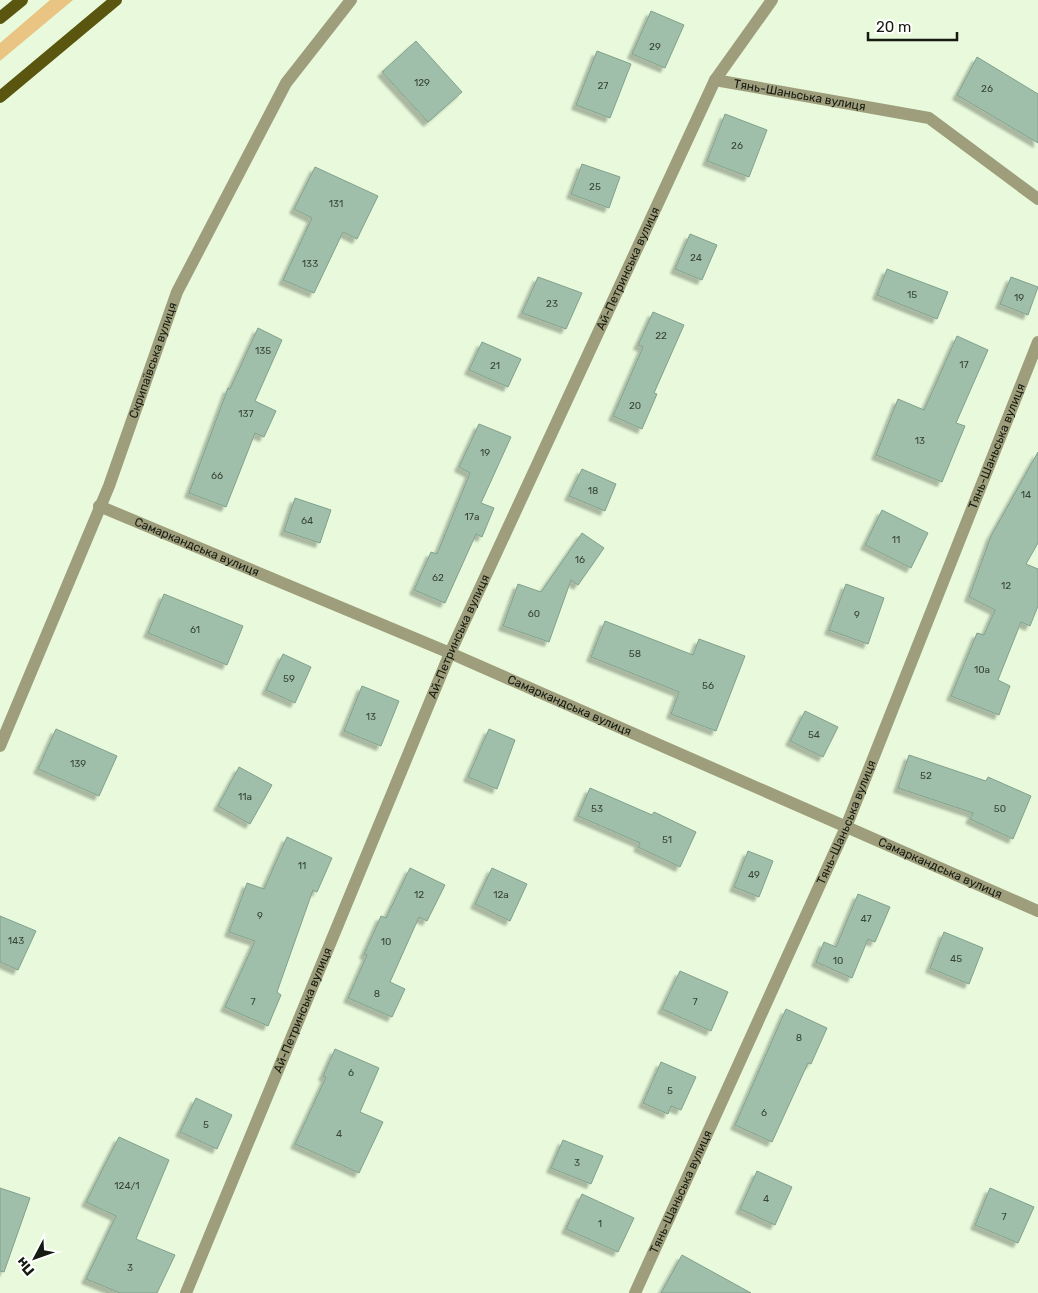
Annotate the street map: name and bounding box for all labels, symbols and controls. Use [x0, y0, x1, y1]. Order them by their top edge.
scale bar [868, 10, 957, 42]
text: 20 m [876, 18, 911, 36]
house number: 29 [649, 41, 661, 53]
street label: Тянь-Шаньська вулиця [733, 76, 867, 114]
house number: 129 [414, 77, 430, 89]
house number: 27 [598, 80, 609, 92]
house number: 26 [981, 83, 993, 95]
house number: 26 [731, 140, 743, 152]
house number: 25 [589, 181, 601, 193]
house number: 131 [329, 198, 343, 210]
street label: Ай-Петринська вулиця [593, 205, 662, 332]
house number: 24 [690, 252, 702, 264]
house number: 133 [302, 258, 318, 270]
house number: 15 [907, 289, 917, 301]
house number: 19 [1014, 292, 1024, 304]
house number: 23 [546, 298, 558, 310]
street label: Скрипаївська вулиця [126, 300, 180, 420]
house number: 22 [655, 330, 667, 342]
house number: 135 [255, 345, 271, 357]
house number: 17 [959, 359, 969, 371]
house number: 21 [490, 360, 500, 372]
street label: Тянь-Шаньська вулиця [966, 381, 1028, 511]
house number: 20 [629, 400, 641, 412]
house number: 137 [238, 408, 254, 420]
house number: 13 [915, 435, 925, 447]
house number: 19 [480, 447, 490, 459]
house number: 66 [211, 470, 223, 482]
house number: 18 [588, 485, 598, 497]
house number: 14 [1021, 489, 1031, 501]
house number: 17а [465, 511, 479, 523]
street label: Самаркандська вулиця [132, 515, 261, 579]
house number: 64 [301, 515, 313, 527]
house number: 11 [892, 534, 900, 546]
house number: 16 [575, 554, 585, 566]
street label: Ай-Петринська вулиця [425, 572, 492, 700]
house number: 62 [432, 572, 444, 584]
house number: 12 [1001, 580, 1011, 592]
house number: 60 [528, 608, 540, 620]
house number: 9 [854, 609, 860, 621]
house number: 61 [190, 624, 200, 636]
house number: 58 [629, 648, 641, 660]
house number: 10а [974, 664, 990, 676]
street label: Самаркандська вулиця [505, 672, 634, 739]
house number: 59 [283, 673, 295, 685]
house number: 56 [702, 680, 714, 692]
house number: 13 [366, 711, 376, 723]
house number: 54 [808, 729, 820, 741]
house number: 139 [70, 758, 86, 770]
street label: Тянь-Шаньська вулиця [814, 758, 879, 887]
house number: 52 [920, 770, 932, 782]
house number: 11а [238, 791, 252, 803]
house number: 53 [591, 803, 603, 815]
house number: 50 [994, 803, 1006, 815]
house number: 51 [662, 834, 672, 846]
street label: Самаркандська вулиця [876, 835, 1005, 901]
house number: 11 [298, 860, 306, 872]
house number: 49 [748, 869, 760, 881]
house number: 12 [414, 889, 424, 901]
house number: 12а [493, 889, 509, 901]
house number: 9 [257, 910, 263, 922]
house number: 47 [860, 913, 872, 925]
house number: 143 [8, 935, 24, 947]
house number: 10 [381, 936, 391, 948]
street label: Ай-Петринська вулиця [271, 945, 335, 1075]
house number: 45 [950, 953, 962, 965]
house number: 10 [833, 955, 843, 967]
house number: 8 [374, 988, 380, 1000]
house number: 7 [250, 996, 256, 1008]
house number: 7 [692, 996, 698, 1008]
house number: 8 [796, 1032, 802, 1044]
house number: 6 [348, 1067, 354, 1079]
house number: 5 [667, 1085, 673, 1097]
house number: 6 [761, 1107, 767, 1119]
house number: 5 [203, 1119, 209, 1131]
house number: 4 [336, 1128, 342, 1140]
street label: Тянь-Шаньська вулиця [647, 1128, 715, 1256]
house number: 3 [574, 1157, 580, 1169]
house number: 124/1 [114, 1180, 140, 1192]
house number: 4 [763, 1193, 769, 1205]
house number: 7 [1001, 1211, 1007, 1223]
house number: 1 [598, 1218, 602, 1230]
north arrow [10, 1233, 60, 1283]
text: Пн [13, 1253, 38, 1279]
house number: 3 [127, 1262, 133, 1274]

